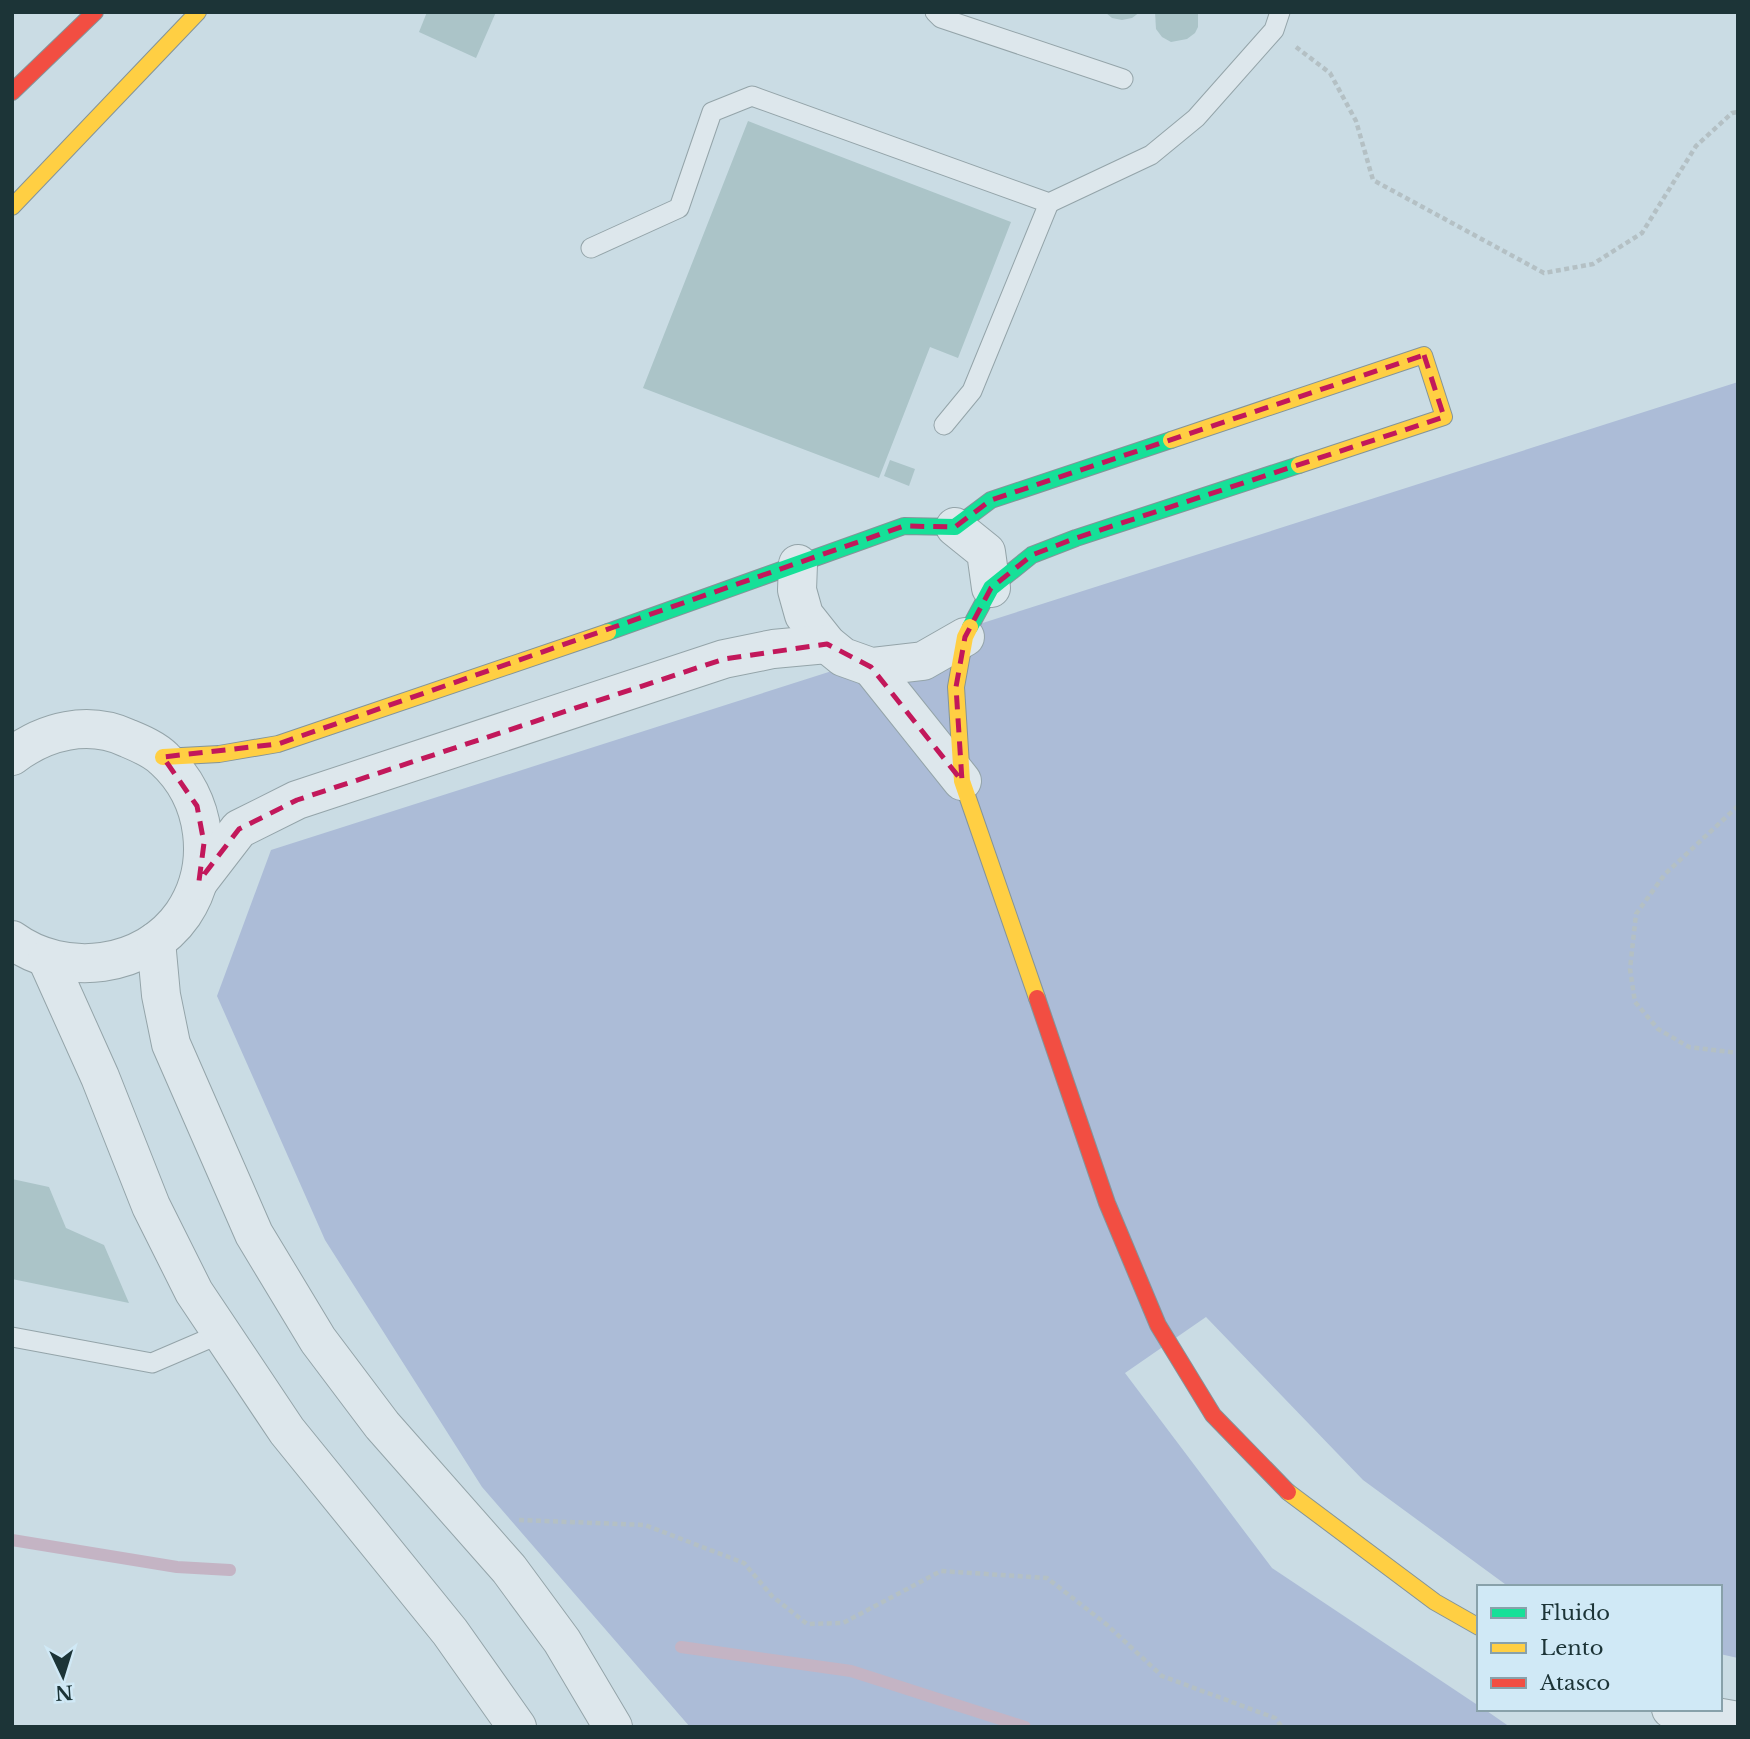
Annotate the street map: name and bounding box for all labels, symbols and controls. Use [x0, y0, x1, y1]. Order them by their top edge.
legend [1477, 1585, 1722, 1711]
text: Fluido [1540, 1600, 1610, 1626]
text: Lento [1540, 1635, 1603, 1661]
north arrow [28, 1641, 98, 1711]
text: Atasco [1539, 1670, 1610, 1696]
text: N [54, 1680, 74, 1705]

